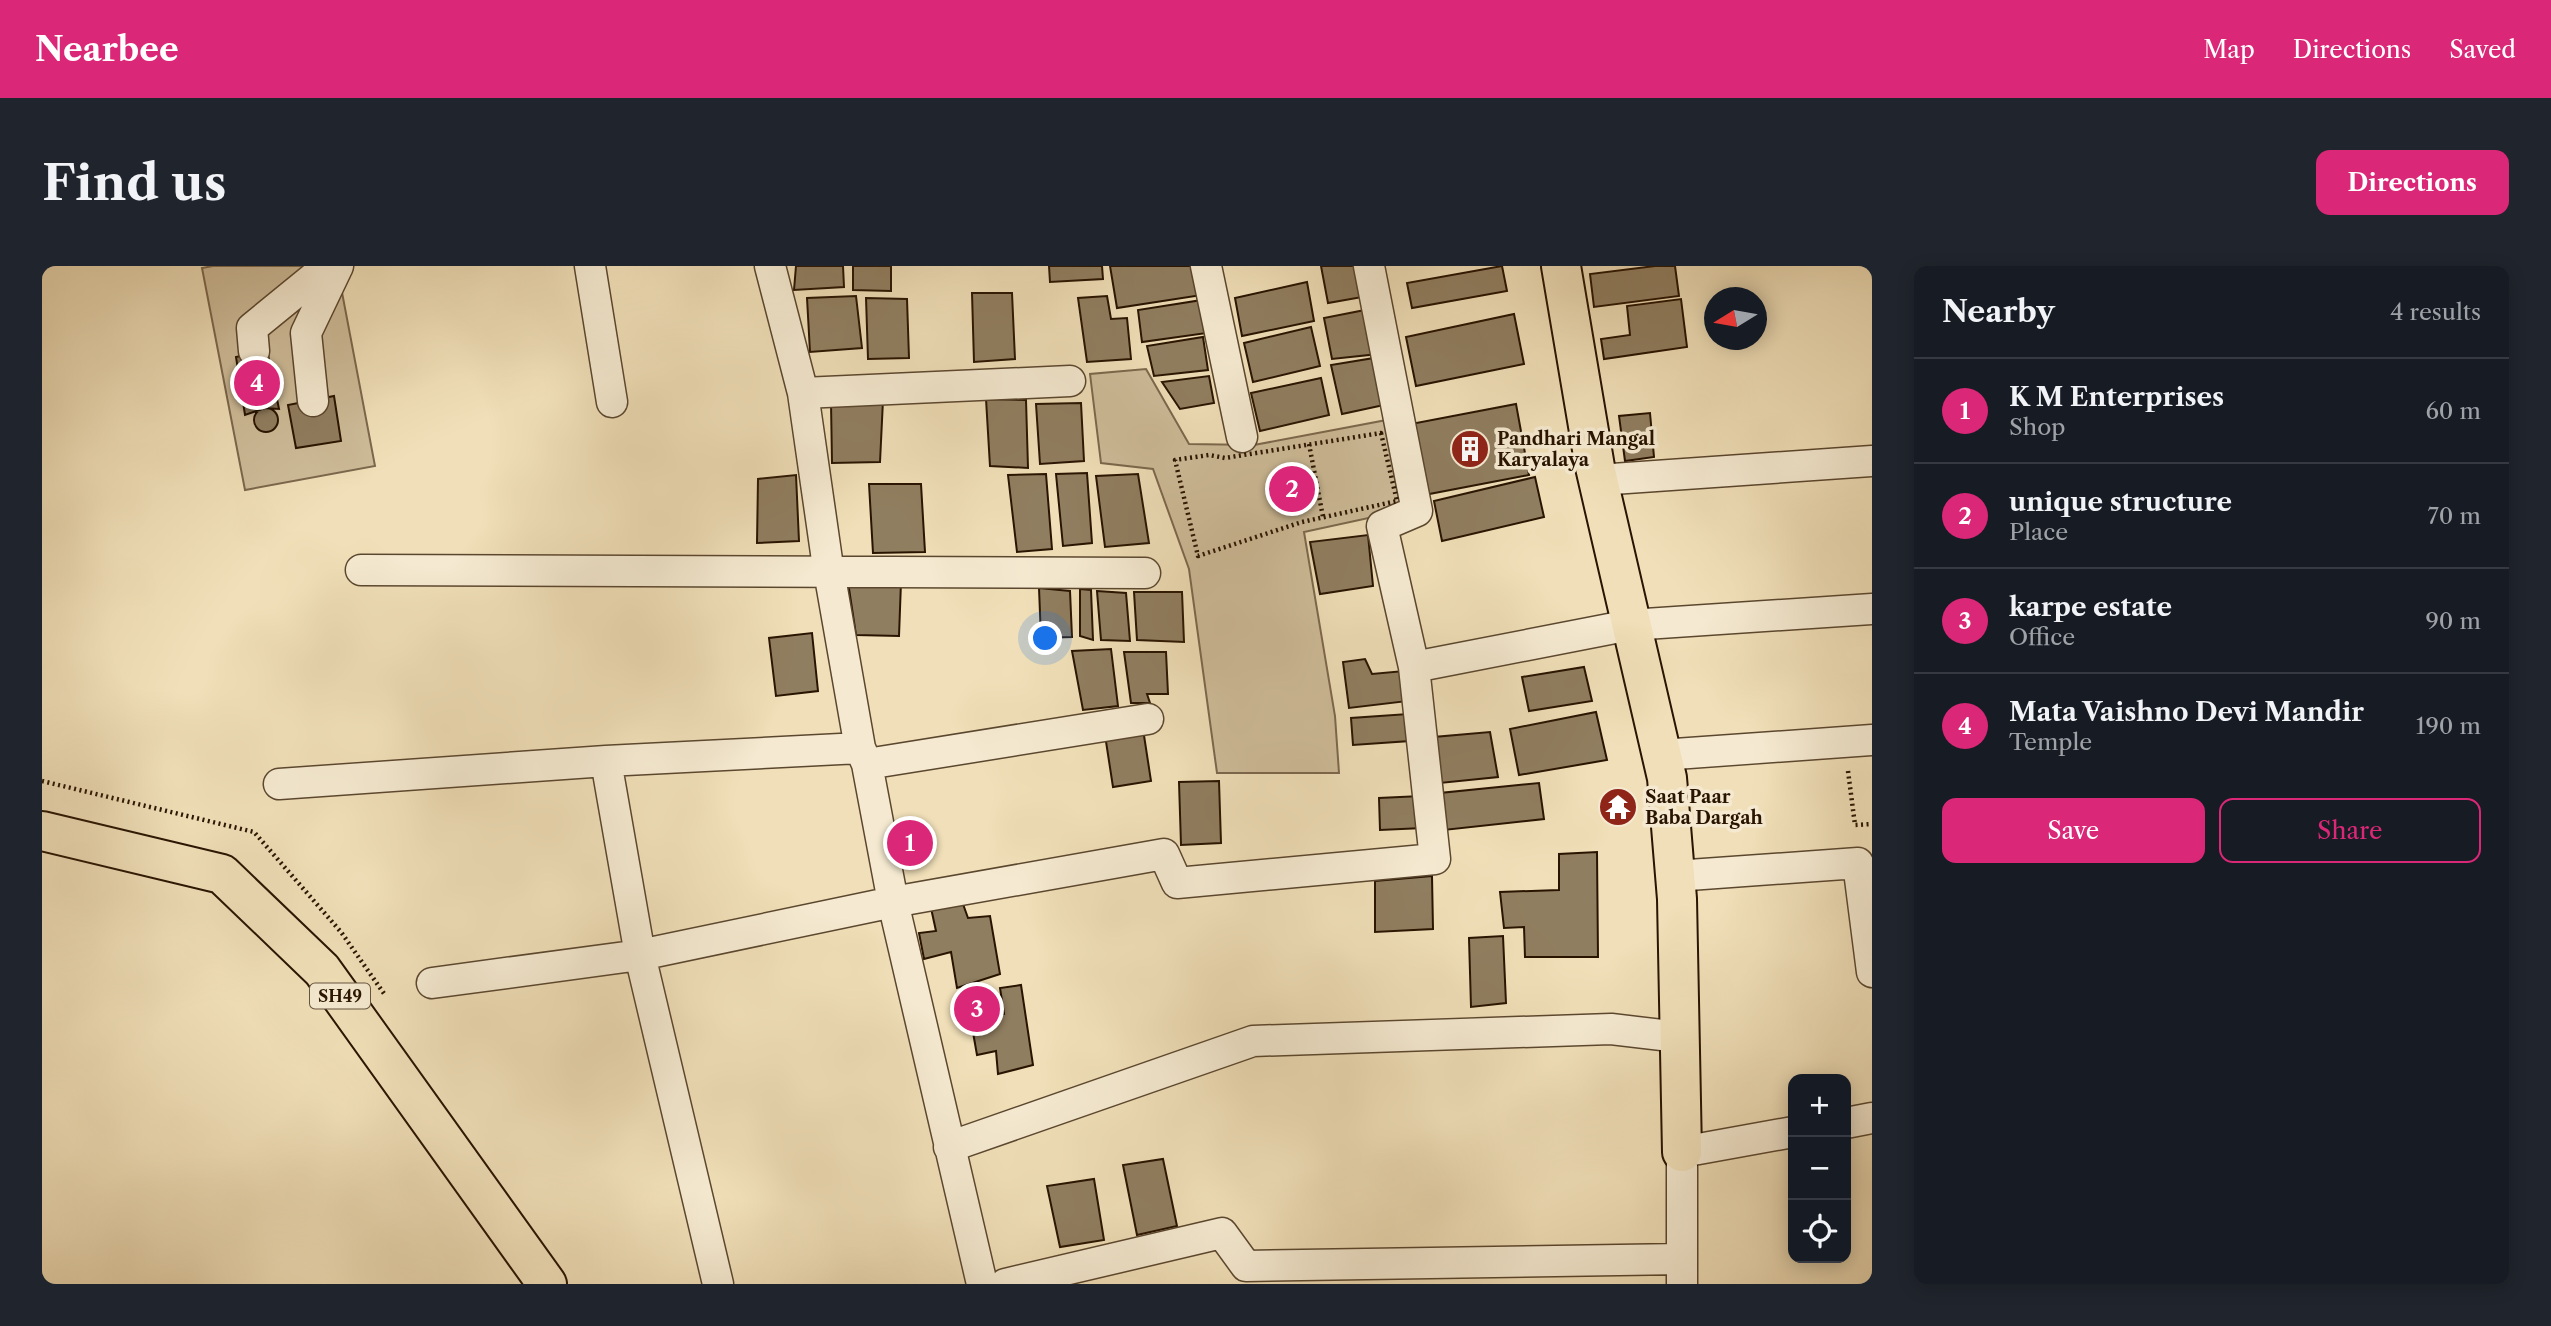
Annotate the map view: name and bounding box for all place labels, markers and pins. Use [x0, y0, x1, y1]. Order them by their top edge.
pin: 4 [234, 357, 280, 409]
building icon: Pandhari Mangal Karyalaya [1449, 428, 1491, 470]
place label: Pandhari Mangal Karyalaya [1497, 428, 1655, 471]
pin: 2 [1269, 463, 1315, 515]
temple icon: Saat Paar Baba Dargah [1597, 786, 1639, 828]
place label: Saat Paar Baba Dargah [1645, 786, 1764, 829]
pin: 1 [887, 817, 933, 869]
pin: 3 [954, 983, 1000, 1035]

